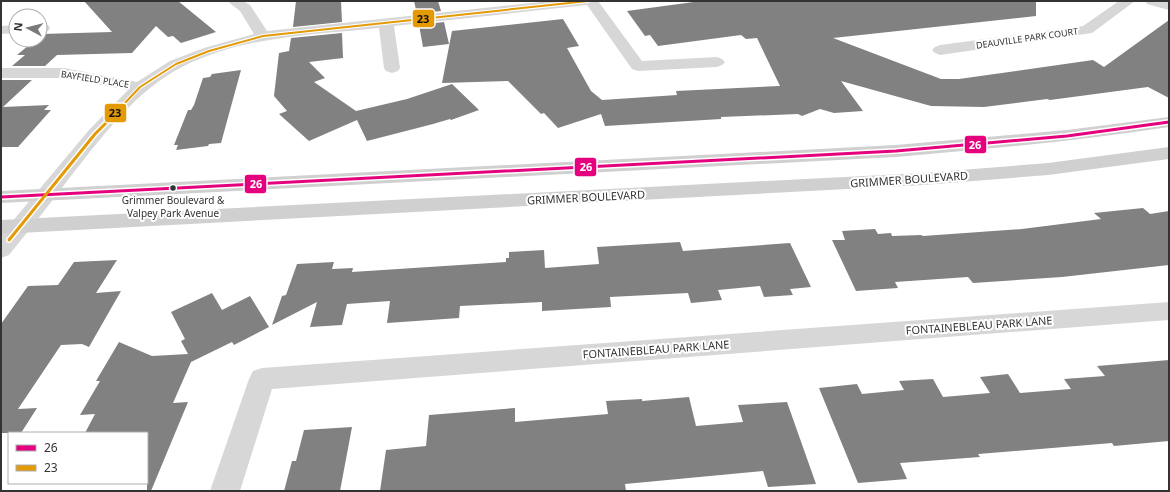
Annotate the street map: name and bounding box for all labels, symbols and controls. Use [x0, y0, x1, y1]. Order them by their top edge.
north arrow [8, 8, 48, 48]
line badge: 23 [412, 9, 435, 28]
text: 23 [417, 11, 429, 26]
text: N [10, 21, 26, 32]
street label: DEAUVILLE PARK COURT [975, 24, 1079, 52]
street label: BAYFIELD PLACE [60, 67, 130, 91]
line badge: 23 [104, 103, 127, 123]
text: 23 [109, 105, 121, 120]
line badge: 26 [964, 135, 987, 154]
text: 26 [969, 137, 981, 152]
line badge: 26 [574, 157, 597, 177]
text: 26 [580, 159, 592, 174]
street label: GRIMMER BOULEVARD [850, 167, 968, 191]
line badge: 26 [244, 174, 267, 194]
text: 26 [250, 176, 262, 191]
marker: Grimmer Boulevard & Valpey Park Avenue [168, 183, 178, 193]
street label: GRIMMER BOULEVARD [527, 186, 645, 208]
place label: Grimmer Boulevard & Valpey Park Avenue [122, 193, 225, 220]
street label: FONTAINEBLEAU PARK LANE [905, 312, 1053, 338]
street label: FONTAINEBLEAU PARK LANE [582, 336, 730, 362]
legend [8, 432, 148, 484]
text: 26 [44, 439, 58, 456]
text: 23 [44, 459, 58, 476]

